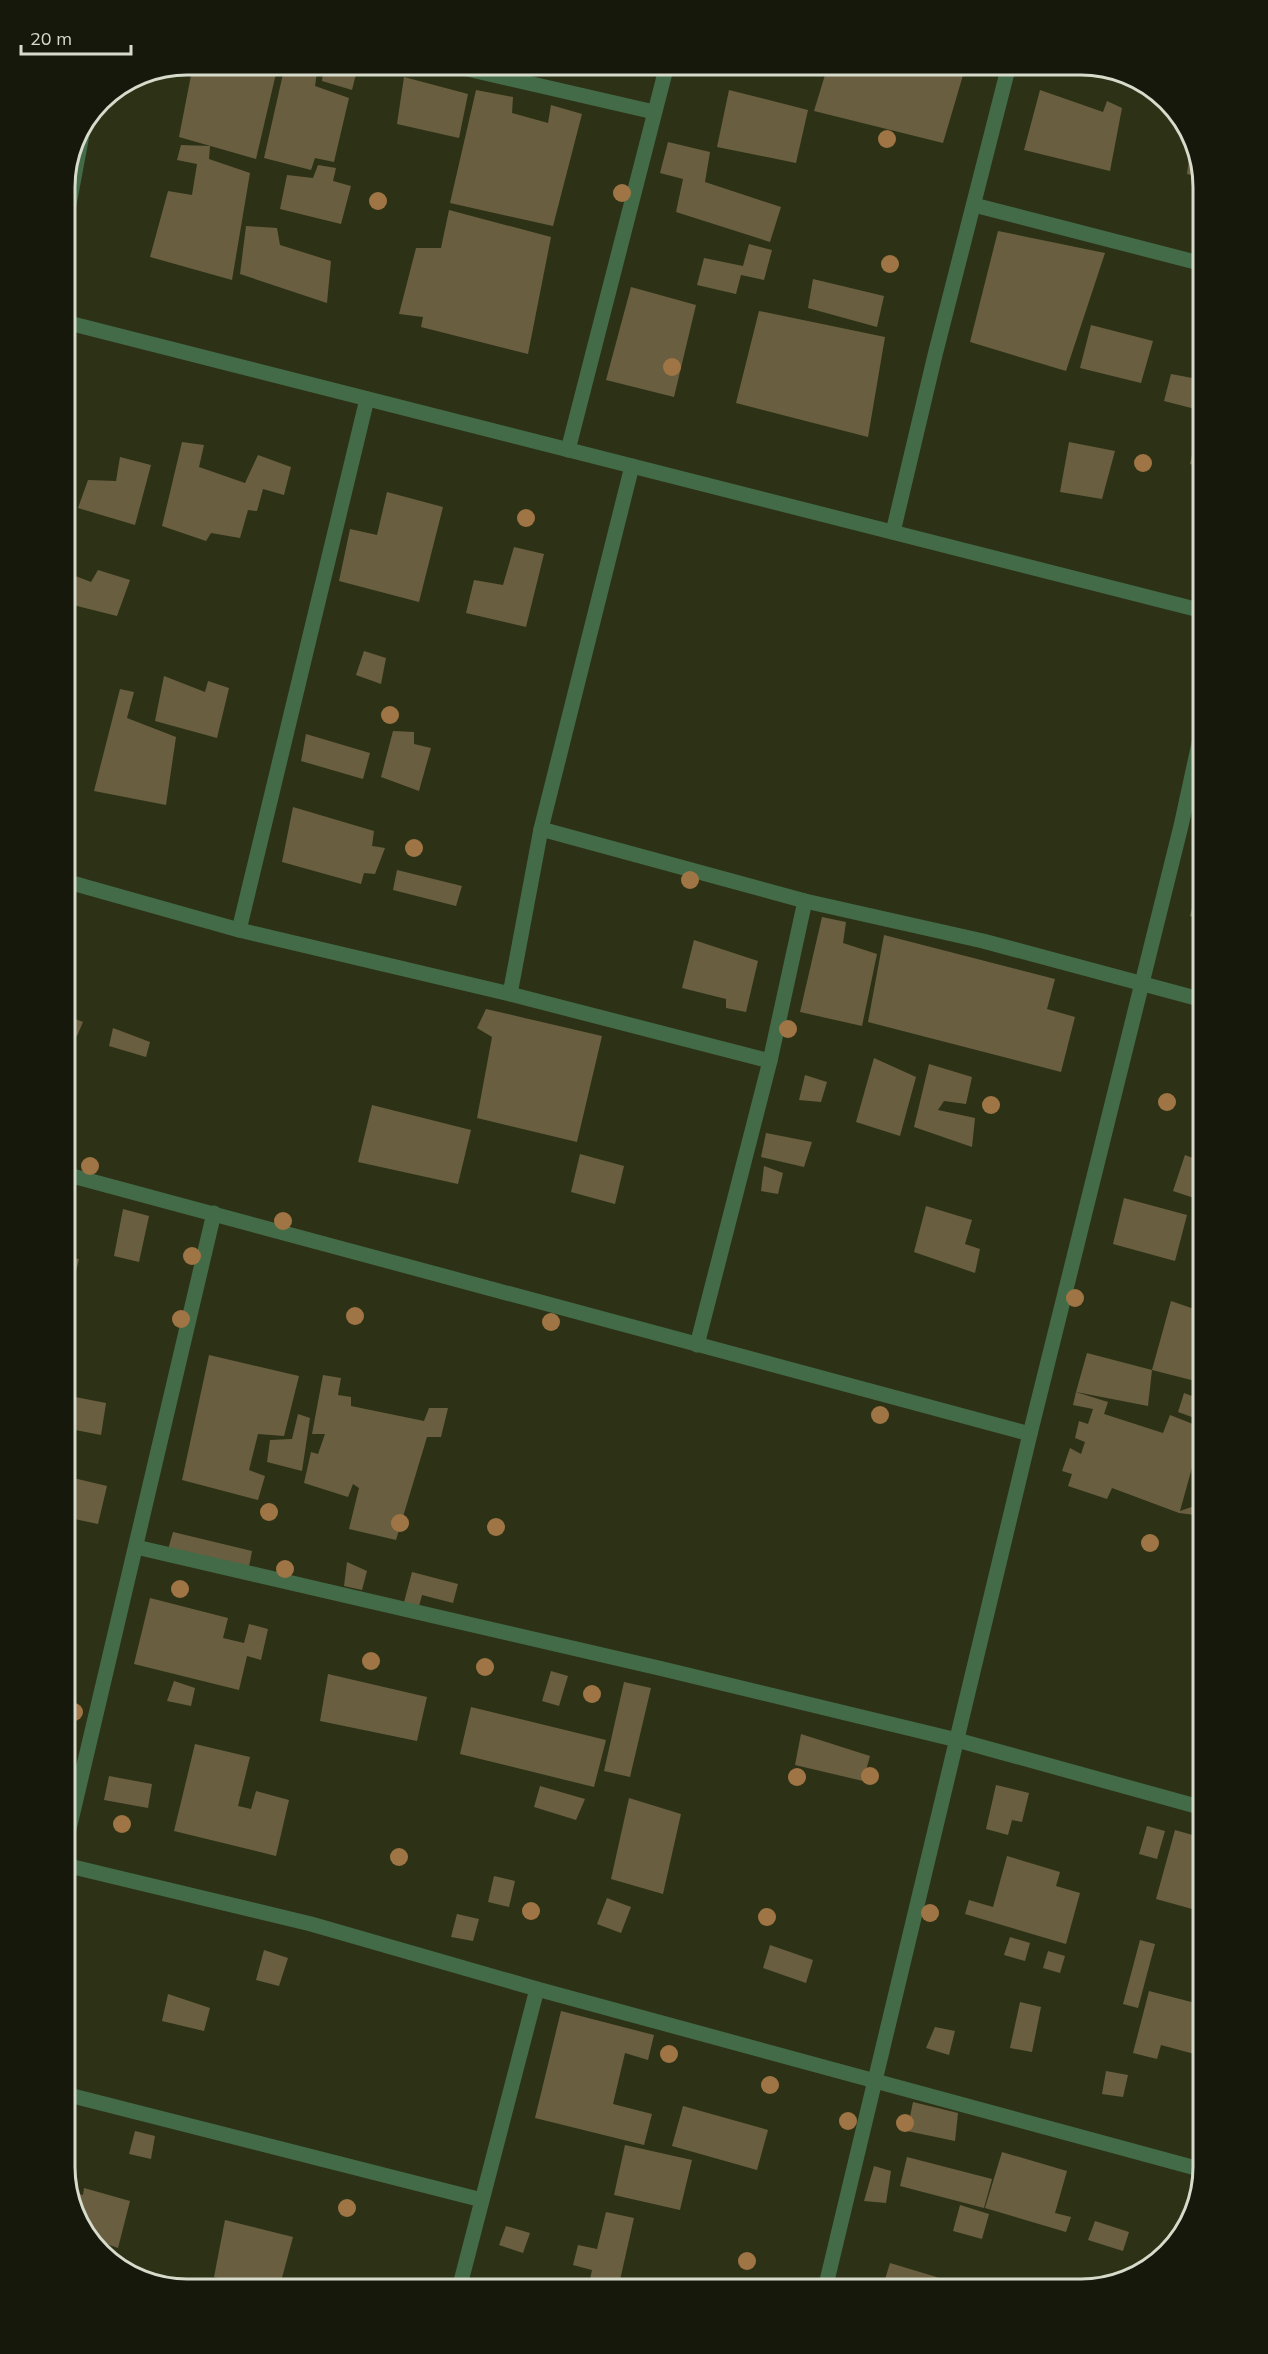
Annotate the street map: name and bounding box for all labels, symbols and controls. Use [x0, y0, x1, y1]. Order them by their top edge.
scale bar [21, 18, 130, 56]
text: 20 m [30, 27, 72, 50]

